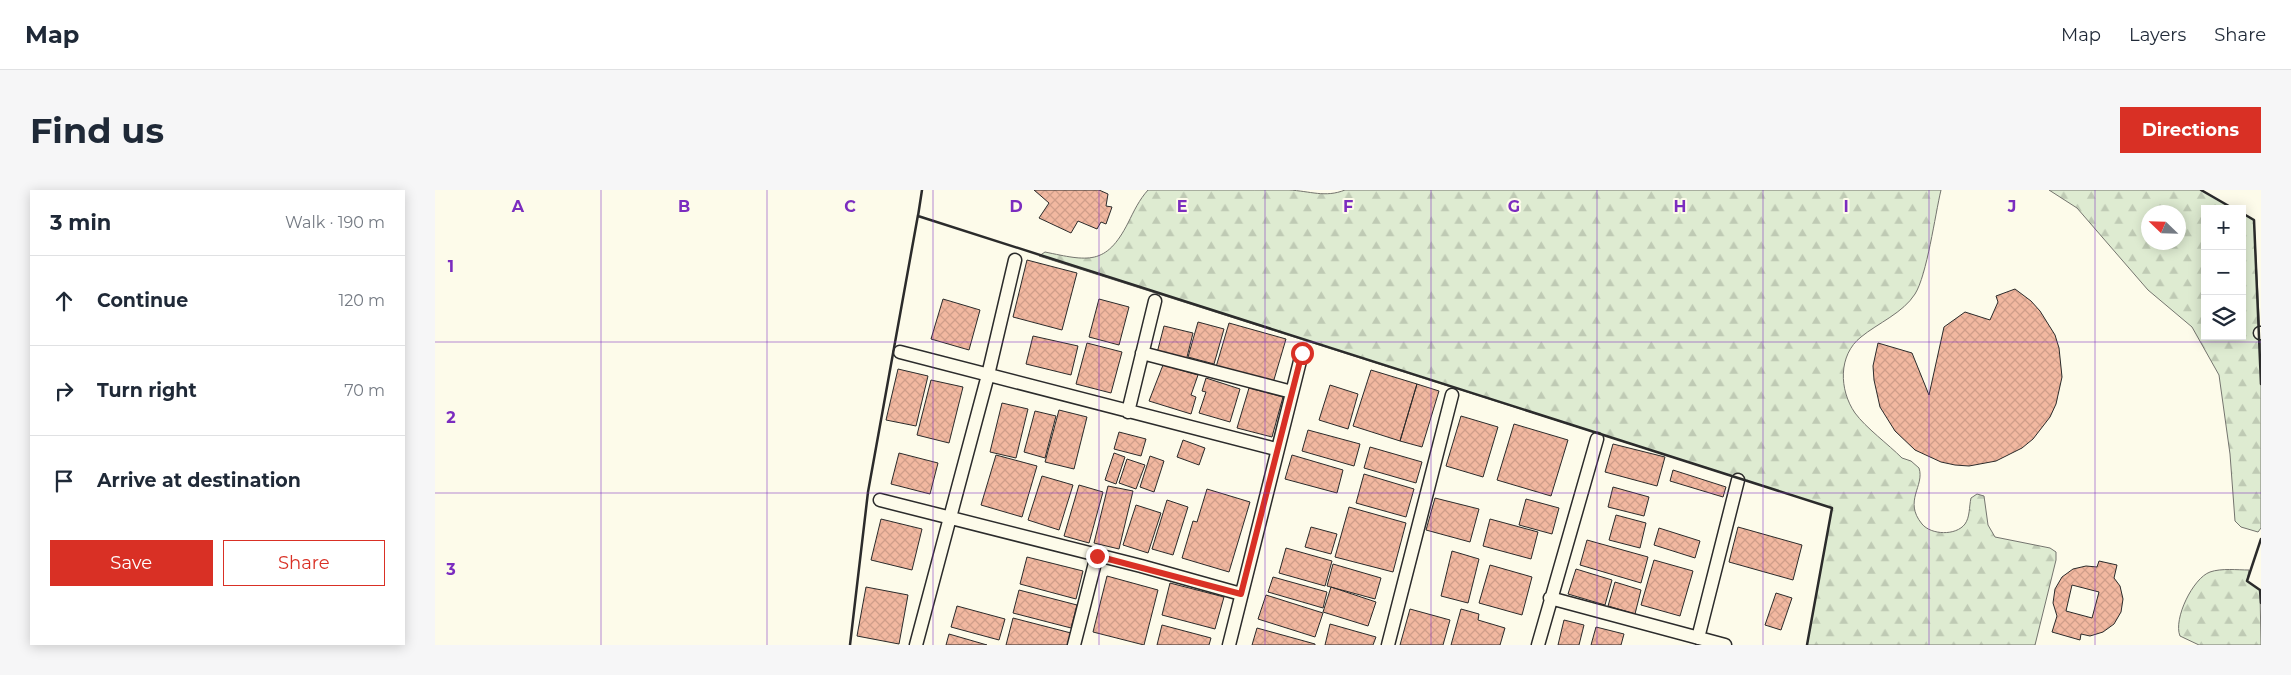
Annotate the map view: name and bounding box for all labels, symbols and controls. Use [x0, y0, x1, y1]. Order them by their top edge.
text: Map [25, 20, 79, 49]
text: Map [2061, 24, 2101, 46]
text: Layers [2129, 24, 2186, 46]
text: Share [2214, 24, 2266, 46]
button: Directions [2120, 107, 2261, 153]
text: Find us [30, 109, 164, 152]
text: A [511, 197, 525, 216]
text: B [678, 197, 690, 216]
text: C [844, 197, 856, 216]
text: D [1009, 197, 1023, 216]
text: E [1177, 197, 1187, 216]
text: F [1343, 197, 1353, 216]
text: G [1508, 197, 1520, 216]
text: H [1674, 197, 1686, 216]
text: I [1843, 197, 1849, 216]
text: J [2007, 197, 2016, 216]
north arrow [2141, 205, 2186, 250]
map controls [2201, 205, 2246, 340]
button: + [2201, 205, 2246, 250]
text: 3 min [50, 210, 111, 235]
text: Walk · 190 m [285, 213, 385, 232]
button: − [2201, 250, 2246, 295]
text: 1 [448, 257, 454, 276]
icon: ahead [50, 287, 78, 315]
text: Continue [97, 289, 188, 312]
text: 120 m [338, 291, 385, 310]
button: layers [2201, 295, 2246, 340]
route start [1291, 342, 1314, 365]
icon: right [50, 377, 78, 405]
text: Turn right [97, 379, 197, 402]
text: 70 m [344, 381, 385, 400]
text: 2 [446, 408, 456, 427]
icon: arrive [50, 467, 78, 495]
text: Arrive at destination [97, 469, 301, 492]
button: Save [50, 540, 213, 586]
button: Share [223, 540, 385, 586]
route end [1086, 545, 1109, 568]
text: 3 [445, 560, 456, 579]

